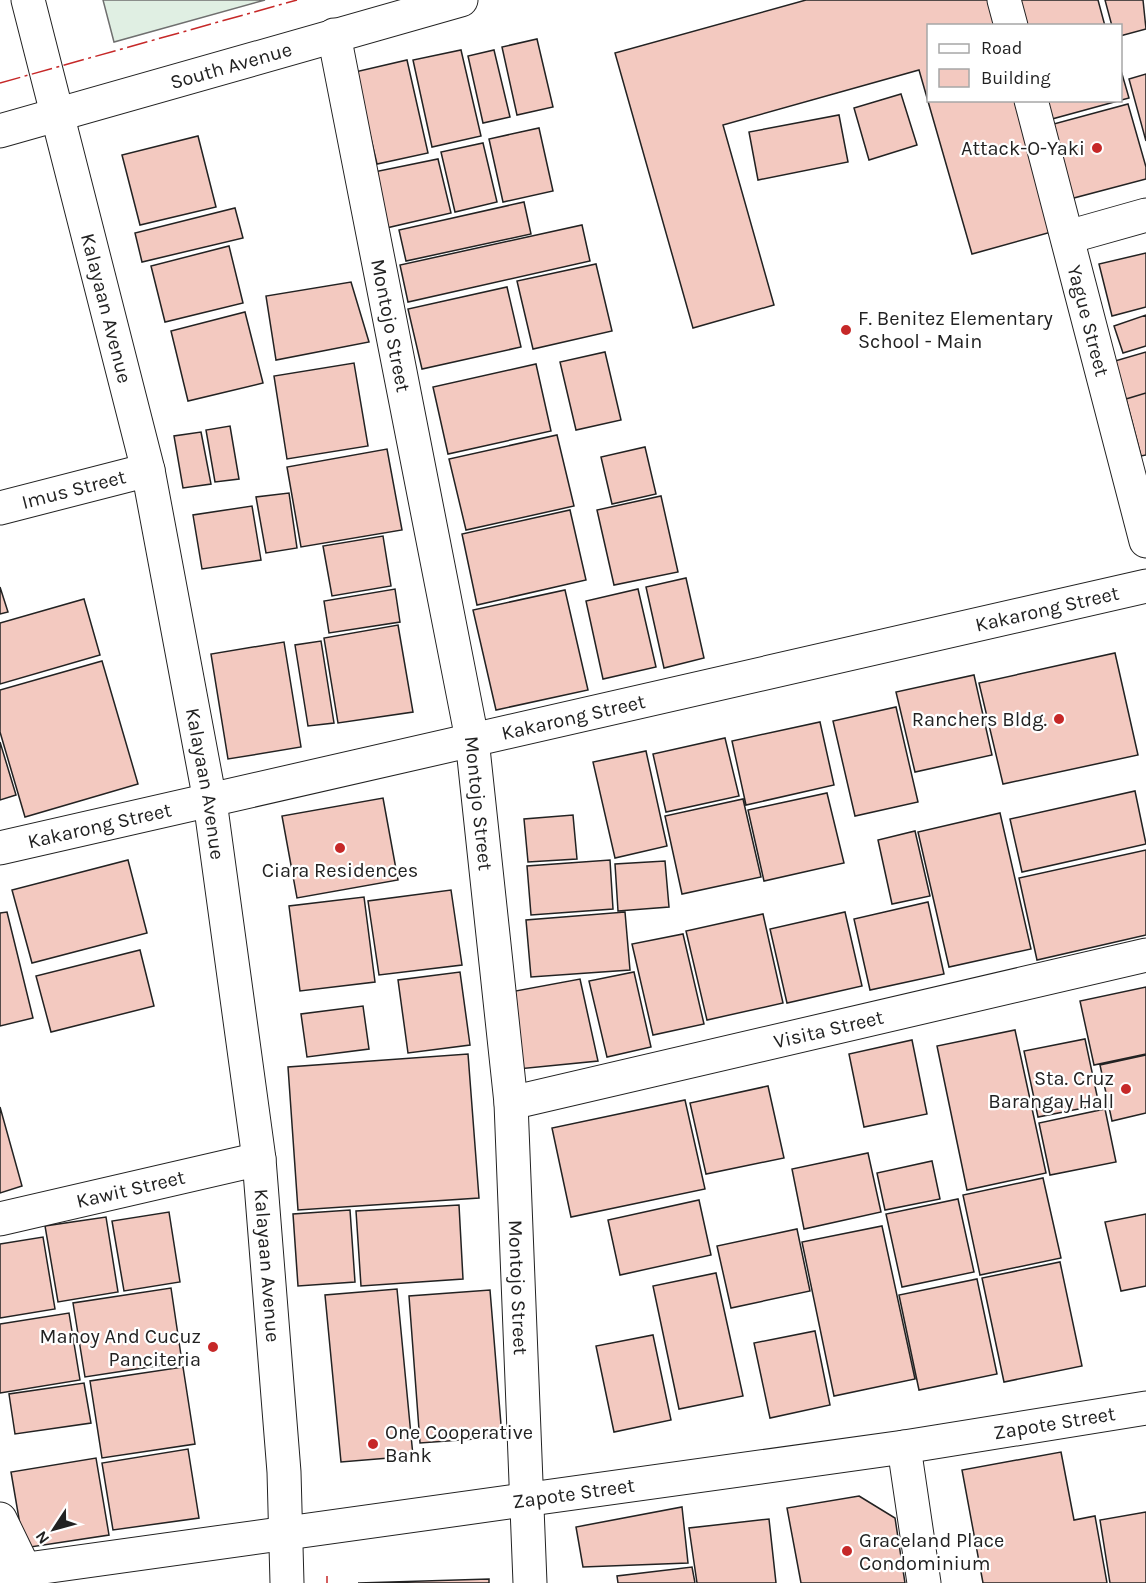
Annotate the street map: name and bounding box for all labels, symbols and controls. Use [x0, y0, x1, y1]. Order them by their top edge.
legend [927, 24, 1122, 102]
street label: South Avenue [167, 37, 294, 94]
text: Road [981, 37, 1022, 59]
text: Building [981, 67, 1051, 89]
place label: Attack-O-Yaki [961, 137, 1085, 160]
marker: Attack-O-Yaki [1090, 141, 1104, 155]
street label: Kalayaan Avenue [76, 231, 137, 385]
street label: Montojo Street [367, 257, 415, 395]
street label: Yague Street [1063, 262, 1114, 379]
place label: F. Benitez Elementary School - Main [858, 307, 1053, 353]
marker: F. Benitez Elementary School - Main [839, 323, 853, 337]
street label: Imus Street [19, 465, 129, 514]
street label: Kakarong Street [973, 581, 1122, 636]
street label: Kakarong Street [499, 689, 648, 745]
street label: Kalayaan Avenue [181, 706, 229, 861]
place label: Ranchers Bldg. [912, 708, 1047, 731]
marker: Ranchers Bldg. [1052, 712, 1066, 726]
street label: Montojo Street [460, 735, 498, 872]
street label: Kakarong Street [25, 798, 174, 853]
marker: Ciara Residences [333, 841, 347, 855]
place label: Ciara Residences [262, 859, 418, 882]
street label: Visita Street [771, 1005, 886, 1053]
place label: Sta. Cruz Barangay Hall [988, 1067, 1114, 1113]
marker: Sta. Cruz Barangay Hall [1119, 1082, 1133, 1096]
street label: Kawit Street [74, 1165, 188, 1212]
street label: Kalayaan Avenue [250, 1188, 285, 1343]
street label: Montojo Street [504, 1219, 532, 1356]
place label: Manoy And Cucuz Panciteria [40, 1325, 201, 1371]
marker: Manoy And Cucuz Panciteria [206, 1340, 220, 1354]
street label: Zapote Street [992, 1402, 1117, 1444]
place label: One Cooperative Bank [385, 1421, 533, 1467]
marker: One Cooperative Bank [366, 1437, 380, 1451]
street label: Zapote Street [511, 1473, 636, 1513]
north arrow [24, 1499, 84, 1559]
text: N [31, 1527, 53, 1548]
place label: Graceland Place Condominium [859, 1529, 1004, 1575]
marker: Graceland Place Condominium [840, 1544, 854, 1558]

